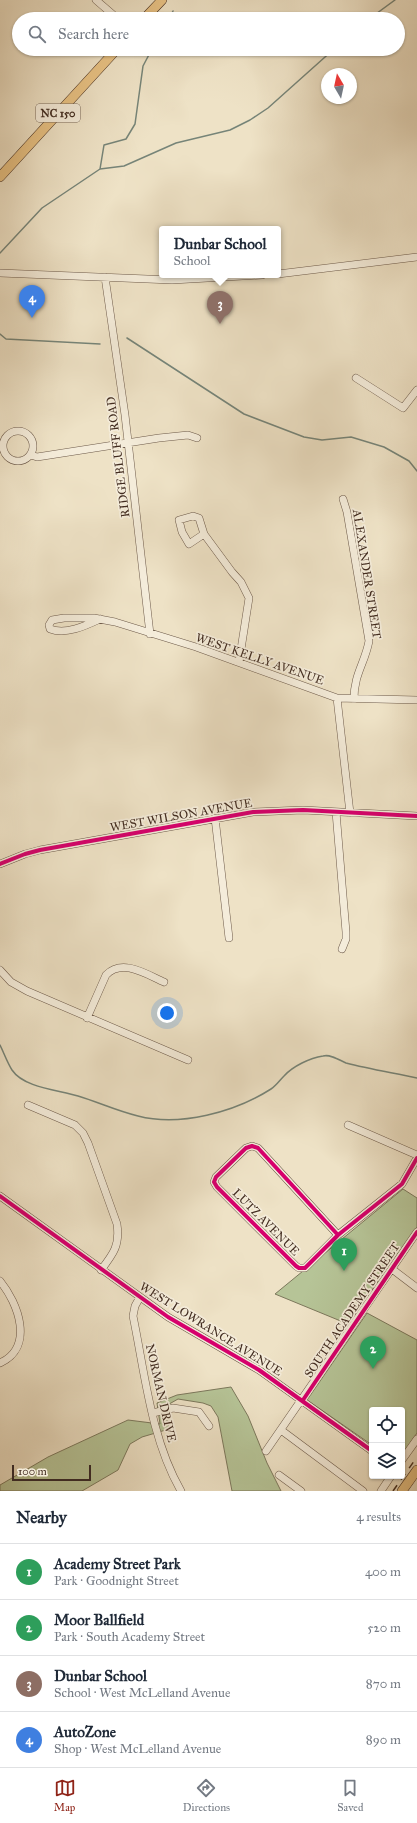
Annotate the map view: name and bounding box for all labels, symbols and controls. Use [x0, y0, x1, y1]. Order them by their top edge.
search box [12, 12, 405, 56]
icon: search [26, 23, 48, 45]
text: Search here [58, 25, 129, 43]
north arrow [321, 68, 357, 104]
road number: NC 150 [36, 104, 80, 122]
popup [159, 226, 281, 278]
text: Dunbar School [174, 235, 266, 253]
text: School [174, 253, 210, 269]
pin: 4 [19, 285, 45, 318]
pin: 3 [207, 291, 233, 324]
street label: RIDGE BLUFF ROAD [104, 396, 132, 518]
street label: ALEXANDER STREET [350, 507, 384, 640]
street label: WEST KELLY AVENUE [194, 630, 326, 688]
street label: WEST WILSON AVENUE [109, 796, 254, 834]
your location [157, 1003, 177, 1023]
street label: LUTZ AVENUE [230, 1186, 303, 1259]
pin: 1 [331, 1238, 357, 1271]
street label: SOUTH ACADEMY STREET [301, 1240, 403, 1380]
street label: WEST LOWRANCE AVENUE [137, 1279, 285, 1379]
pin: 2 [360, 1336, 386, 1369]
street label: NORMAN DRIVE [143, 1342, 179, 1444]
map controls [369, 1407, 405, 1479]
button: locate [369, 1407, 405, 1443]
button: layers [369, 1443, 405, 1479]
scale bar [12, 1463, 91, 1482]
text: 100 m [18, 1465, 47, 1478]
text: Nearby [16, 1507, 67, 1528]
text: 4 results [356, 1509, 401, 1525]
text: Academy Street Park [54, 1555, 181, 1573]
text: 1 [26, 1564, 32, 1580]
text: 400 m [365, 1564, 401, 1580]
text: Park · Goodnight Street [54, 1573, 179, 1589]
text: Moor Ballfield [54, 1611, 144, 1629]
text: 2 [26, 1620, 32, 1636]
text: 520 m [367, 1620, 401, 1636]
text: Park · South Academy Street [54, 1629, 205, 1645]
text: Dunbar School [54, 1667, 147, 1685]
text: 3 [26, 1676, 32, 1692]
text: 870 m [366, 1676, 401, 1692]
text: School · West McLelland Avenue [54, 1685, 230, 1701]
text: AutoZone [54, 1723, 116, 1741]
text: 4 [25, 1732, 33, 1748]
text: 890 m [366, 1732, 401, 1748]
text: Shop · West McLelland Avenue [54, 1741, 221, 1757]
tab: Map [54, 1777, 76, 1814]
tab: Directions [183, 1777, 230, 1814]
tab: Saved [337, 1777, 363, 1814]

